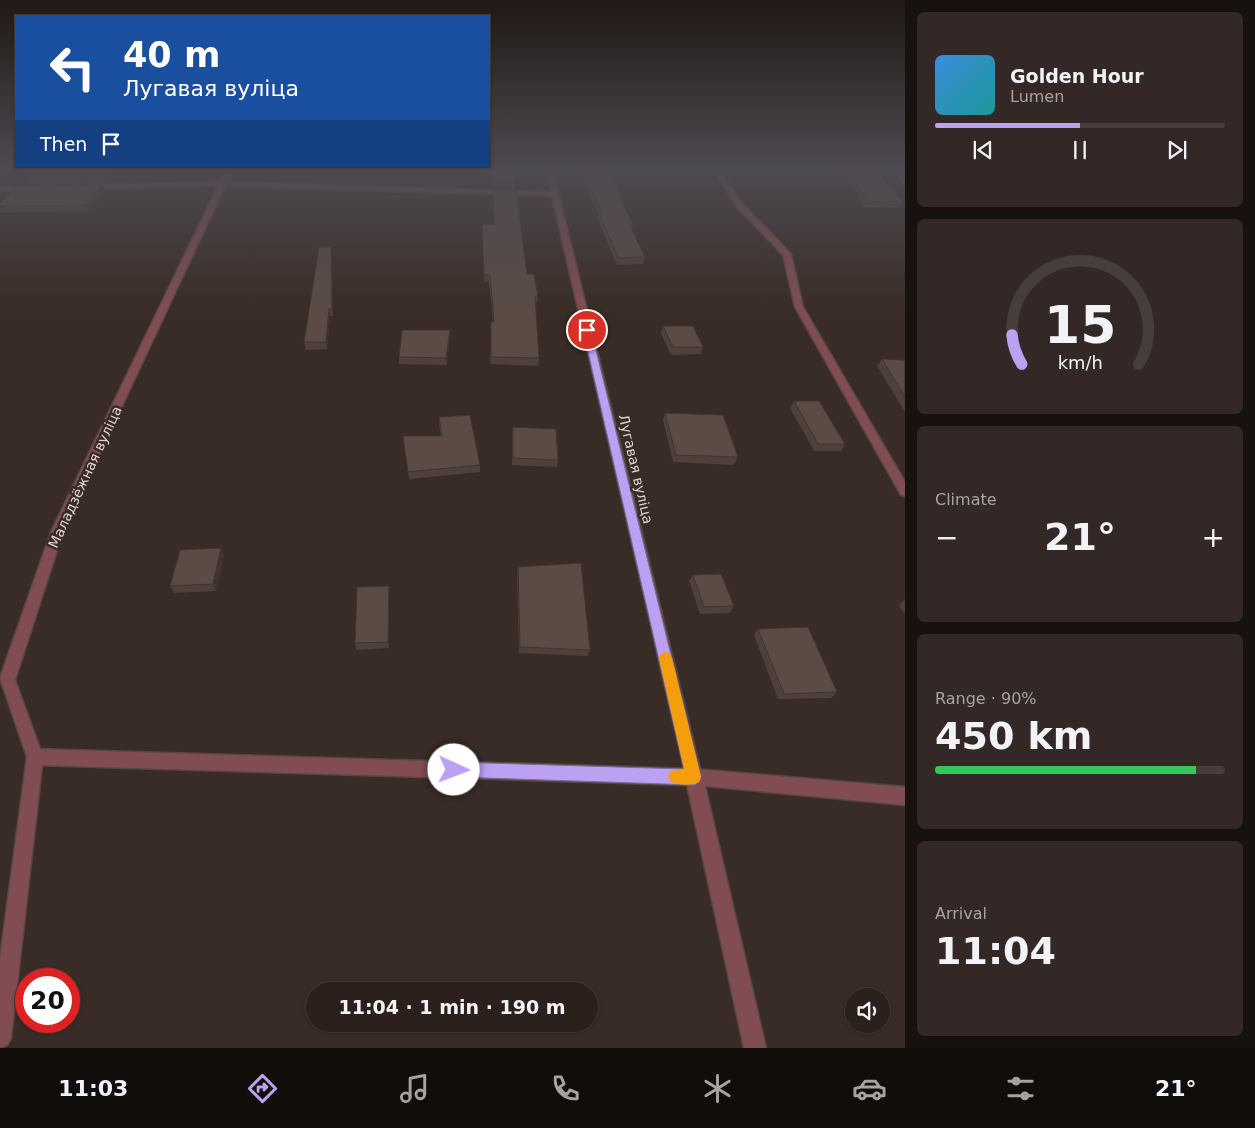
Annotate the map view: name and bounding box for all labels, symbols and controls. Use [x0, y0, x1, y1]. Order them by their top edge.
icon: left [40, 35, 105, 100]
text: 40 m [123, 35, 220, 75]
text: Golden Hour [1010, 65, 1144, 87]
text: Лугавая вуліца [123, 76, 299, 101]
text: Lumen [1010, 87, 1064, 106]
icon: arrive [97, 130, 125, 158]
text: Then [40, 133, 87, 155]
icon: previous [969, 136, 997, 164]
icon: pause [1066, 136, 1094, 164]
icon: next [1163, 136, 1191, 164]
text: 15 [1044, 295, 1116, 355]
pin [566, 309, 608, 351]
icon: arrive [573, 316, 601, 344]
text: km/h [1057, 352, 1103, 373]
street label: Маладзёжная вуліца [45, 404, 125, 550]
street label: Лугавая вуліца [616, 413, 656, 525]
text: Climate [935, 490, 997, 509]
text: 21° [1044, 515, 1116, 559]
text: − [935, 521, 958, 554]
text: + [1202, 521, 1225, 554]
text: Range · 90% [935, 689, 1037, 708]
text: 450 km [935, 714, 1092, 758]
position arrow [427, 743, 479, 795]
text: Arrival [935, 904, 987, 923]
text: 11:04 [935, 929, 1056, 973]
speed limit sign: 20 [15, 968, 80, 1033]
map controls [845, 988, 890, 1033]
button: sound [845, 988, 890, 1033]
text: 11:04 · 1 min · 190 m [338, 996, 566, 1018]
icon: directions [245, 1071, 280, 1106]
icon: music [397, 1071, 432, 1106]
icon: phone [548, 1071, 583, 1106]
icon: climate [700, 1071, 735, 1106]
icon: car [852, 1071, 887, 1106]
icon: filters [1003, 1071, 1038, 1106]
text: 11:03 [58, 1076, 128, 1101]
text: 21° [1155, 1076, 1197, 1101]

